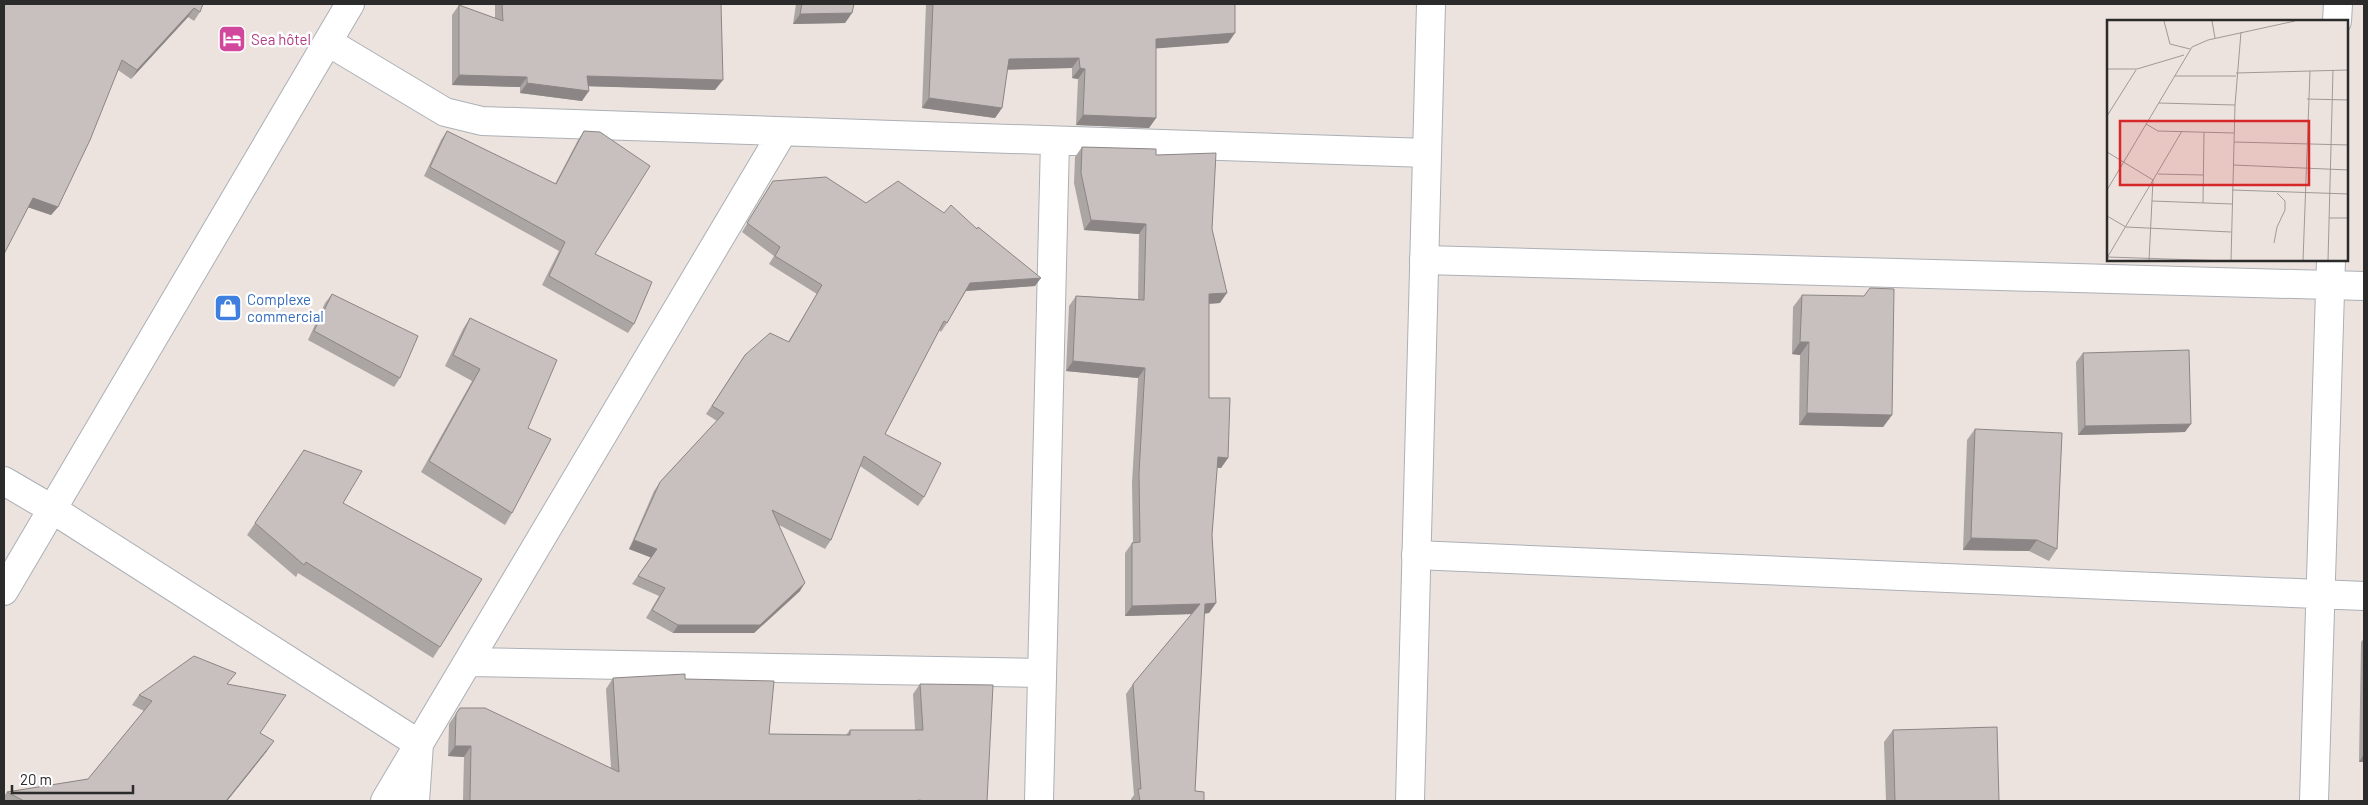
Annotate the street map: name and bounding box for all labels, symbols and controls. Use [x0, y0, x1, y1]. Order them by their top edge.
inset map [2107, 20, 2348, 261]
hotel icon: Sea hôtel [217, 24, 247, 54]
place label: Sea hôtel [251, 30, 311, 48]
place label: Complexe commercial [247, 290, 324, 325]
shop icon: Complexe commercial [213, 293, 243, 323]
scale bar [12, 762, 134, 794]
text: 20 m [20, 770, 52, 788]

